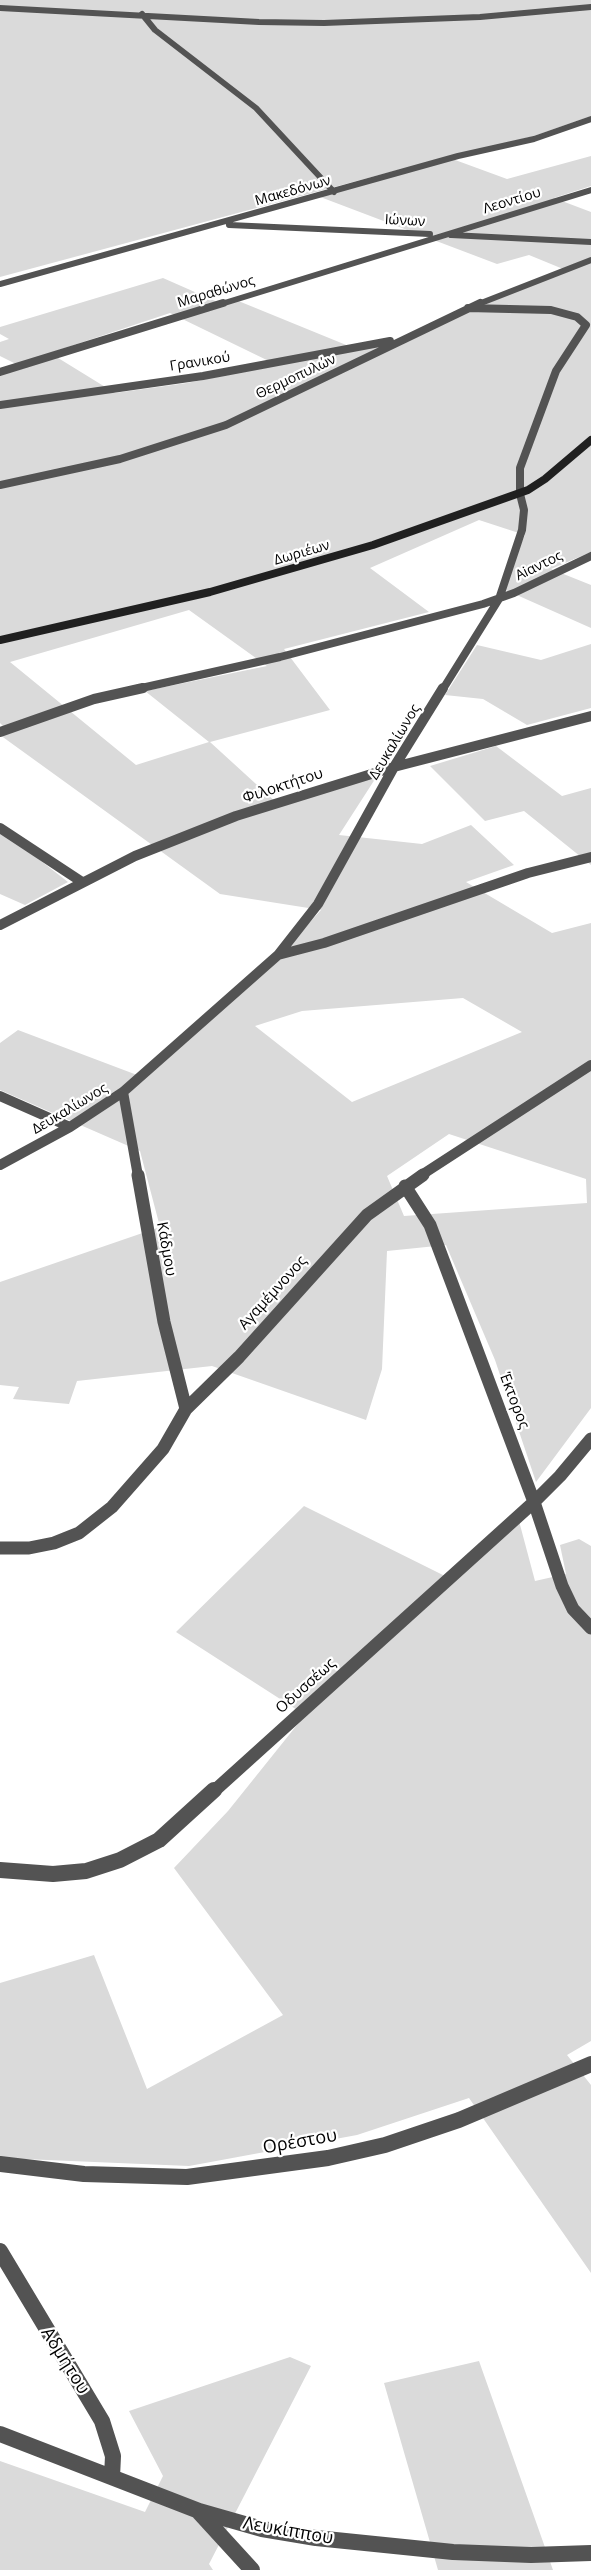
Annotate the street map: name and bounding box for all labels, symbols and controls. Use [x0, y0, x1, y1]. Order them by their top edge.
street label: Μακεδόνων [253, 172, 333, 210]
street label: Λεοντίου [481, 184, 543, 218]
street label: Ιώνων [384, 212, 426, 230]
street label: Μαραθώνος [175, 272, 257, 312]
street label: Γρανικού [169, 349, 231, 375]
street label: Θερμοπυλών [253, 351, 339, 403]
street label: Δωριέων [272, 537, 332, 569]
street label: Aiαντος [513, 547, 565, 585]
street label: Δευκαλίωνος [366, 701, 424, 783]
street label: Φιλοκτήτου [240, 765, 326, 807]
street label: Δευκαλίωνος [29, 1080, 111, 1138]
street label: Κάδμου [152, 1220, 180, 1278]
street label: Αγαμέμνονος [235, 1252, 311, 1334]
street label: Έκτορος [495, 1370, 533, 1432]
street label: Οδυσσέως [272, 1654, 340, 1718]
street label: Ορέστου [261, 2125, 339, 2159]
street label: Αδμήτου [36, 2324, 94, 2398]
street label: Λευκίππου [241, 2512, 335, 2550]

